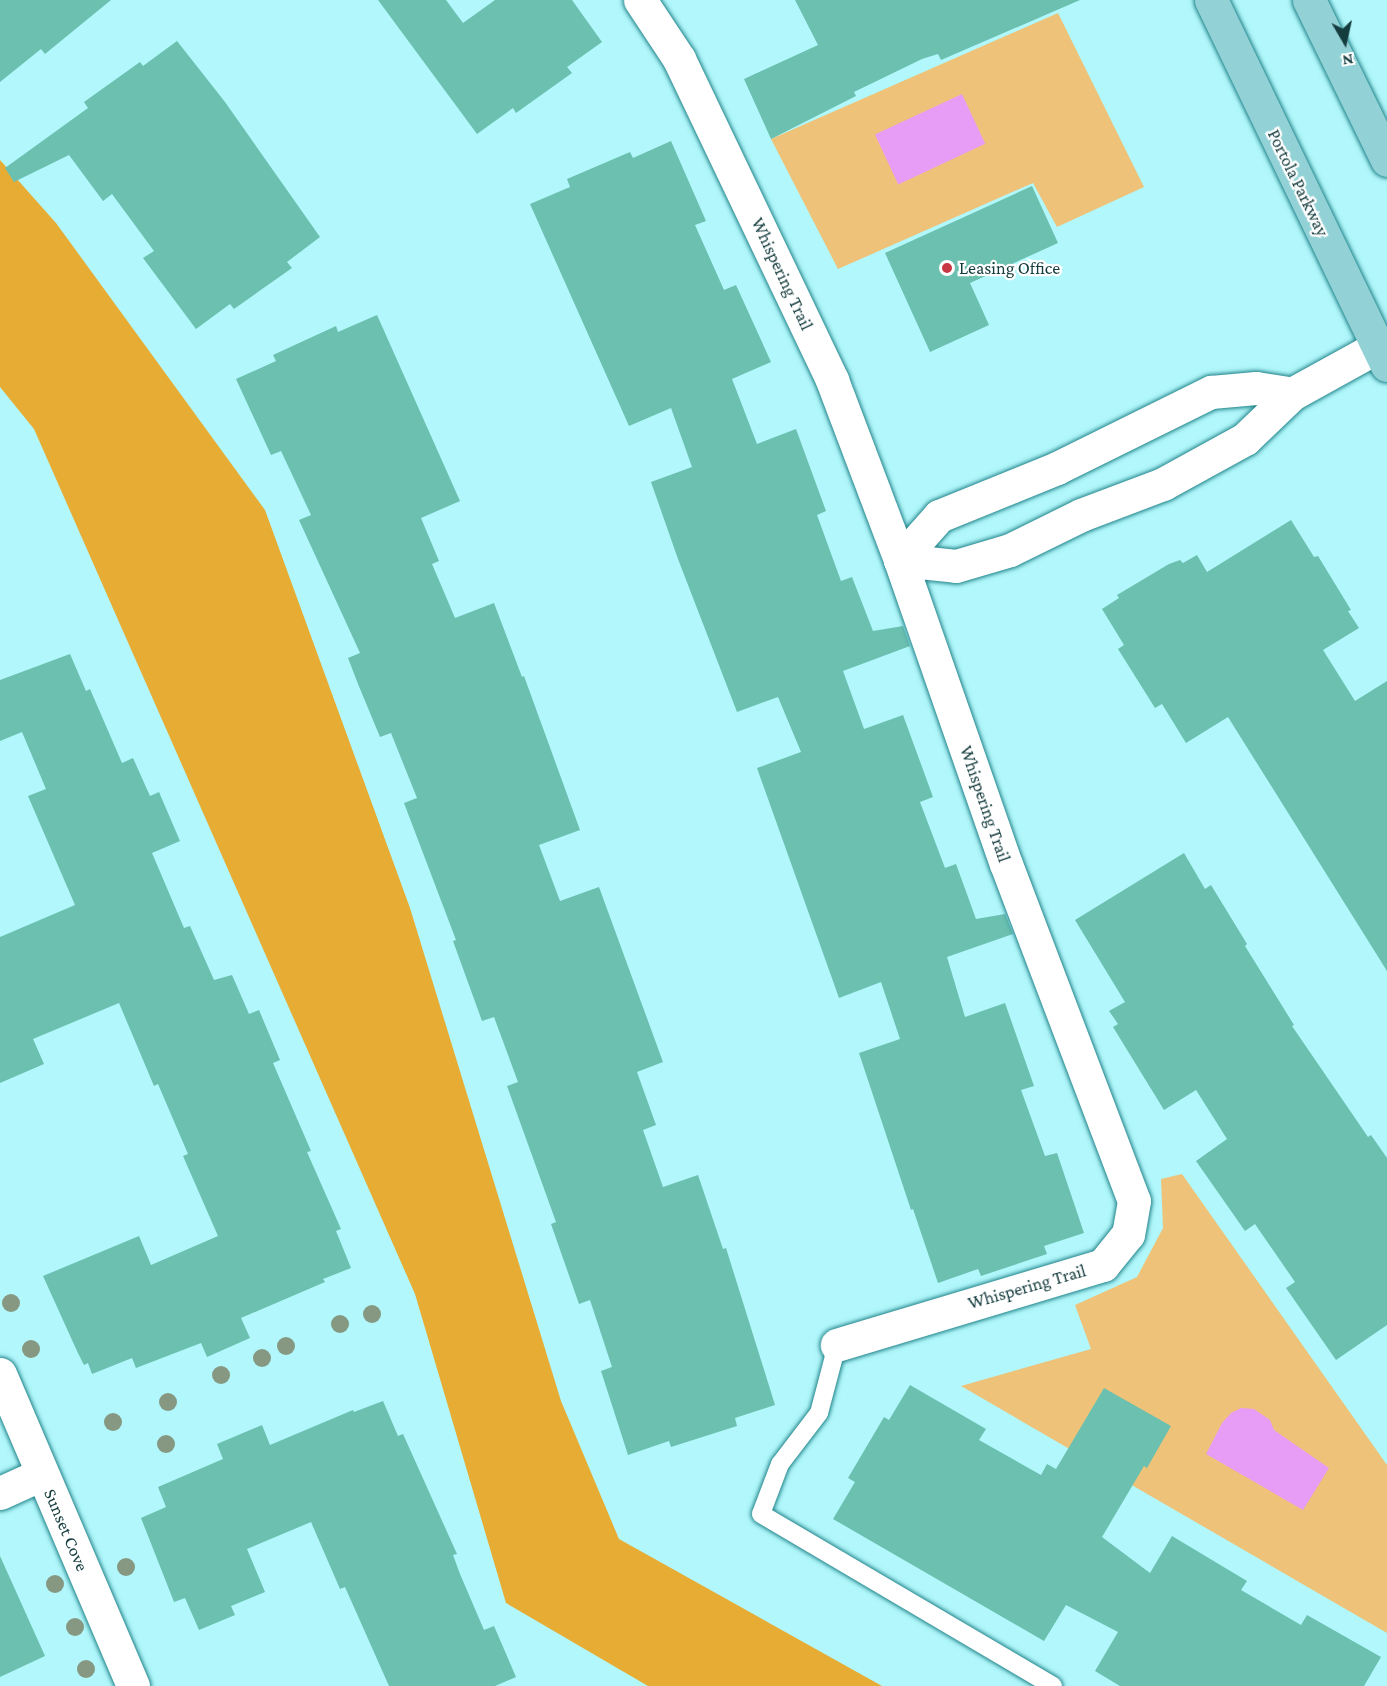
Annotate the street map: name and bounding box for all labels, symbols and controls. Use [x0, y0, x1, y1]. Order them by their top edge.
north arrow [1315, 12, 1375, 72]
text: N [1341, 51, 1355, 70]
street label: Portola Parkway [1263, 126, 1333, 240]
street label: Whispering Trail [746, 214, 818, 334]
place label: Leasing Office [959, 257, 1060, 279]
marker: Leasing Office [940, 261, 954, 275]
street label: Whispering Trail [955, 743, 1015, 865]
street label: Whispering Trail [965, 1260, 1089, 1314]
street label: Sunset Cove [39, 1486, 93, 1574]

